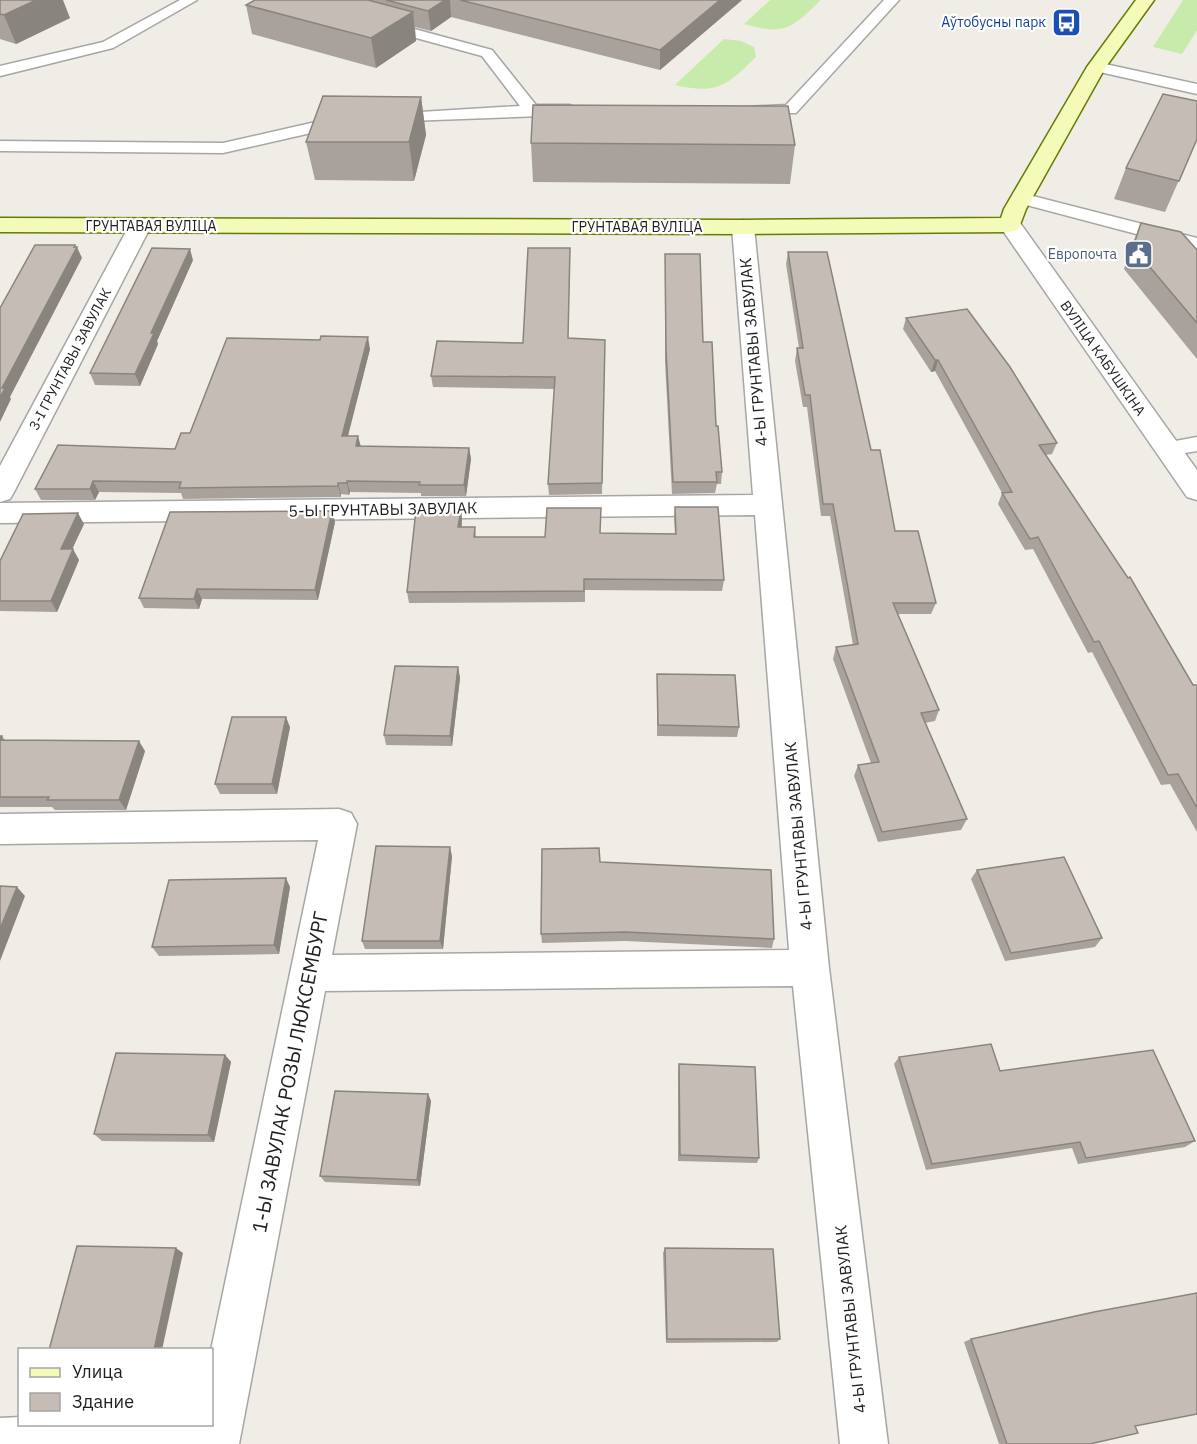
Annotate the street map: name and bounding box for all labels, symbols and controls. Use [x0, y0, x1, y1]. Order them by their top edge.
bus stop icon: Аўтобусны парк [1051, 6, 1083, 38]
place label: Аўтобусны парк [941, 13, 1046, 31]
street label: ГРУНТАВАЯ ВУЛІЦА [86, 217, 216, 235]
street label: ГРУНТАВАЯ ВУЛІЦА [572, 218, 702, 236]
public building icon: Европочта [1122, 238, 1154, 270]
place label: Европочта [1048, 245, 1118, 263]
street label: 4-Ы ГРУНТАВЫ ЗАВУЛАК [735, 257, 771, 447]
street label: 3-І ГРУНТАВЫ ЗАВУЛАК [25, 285, 115, 433]
street label: ВУЛІЦА КАБУШКІНА [1056, 297, 1150, 419]
street label: 5-Ы ГРУНТАВЫ ЗАВУЛАК [288, 497, 478, 521]
street label: 4-Ы ГРУНТАВЫ ЗАВУЛАК [780, 741, 816, 931]
street label: 1-Ы ЗАВУЛАК РОЗЫ ЛЮКСЕМБУРГ [245, 909, 334, 1235]
street label: 4-Ы ГРУНТАВЫ ЗАВУЛАК [830, 1224, 870, 1414]
legend [18, 1348, 213, 1426]
text: Улица [72, 1360, 123, 1383]
text: Здание [72, 1390, 134, 1413]

